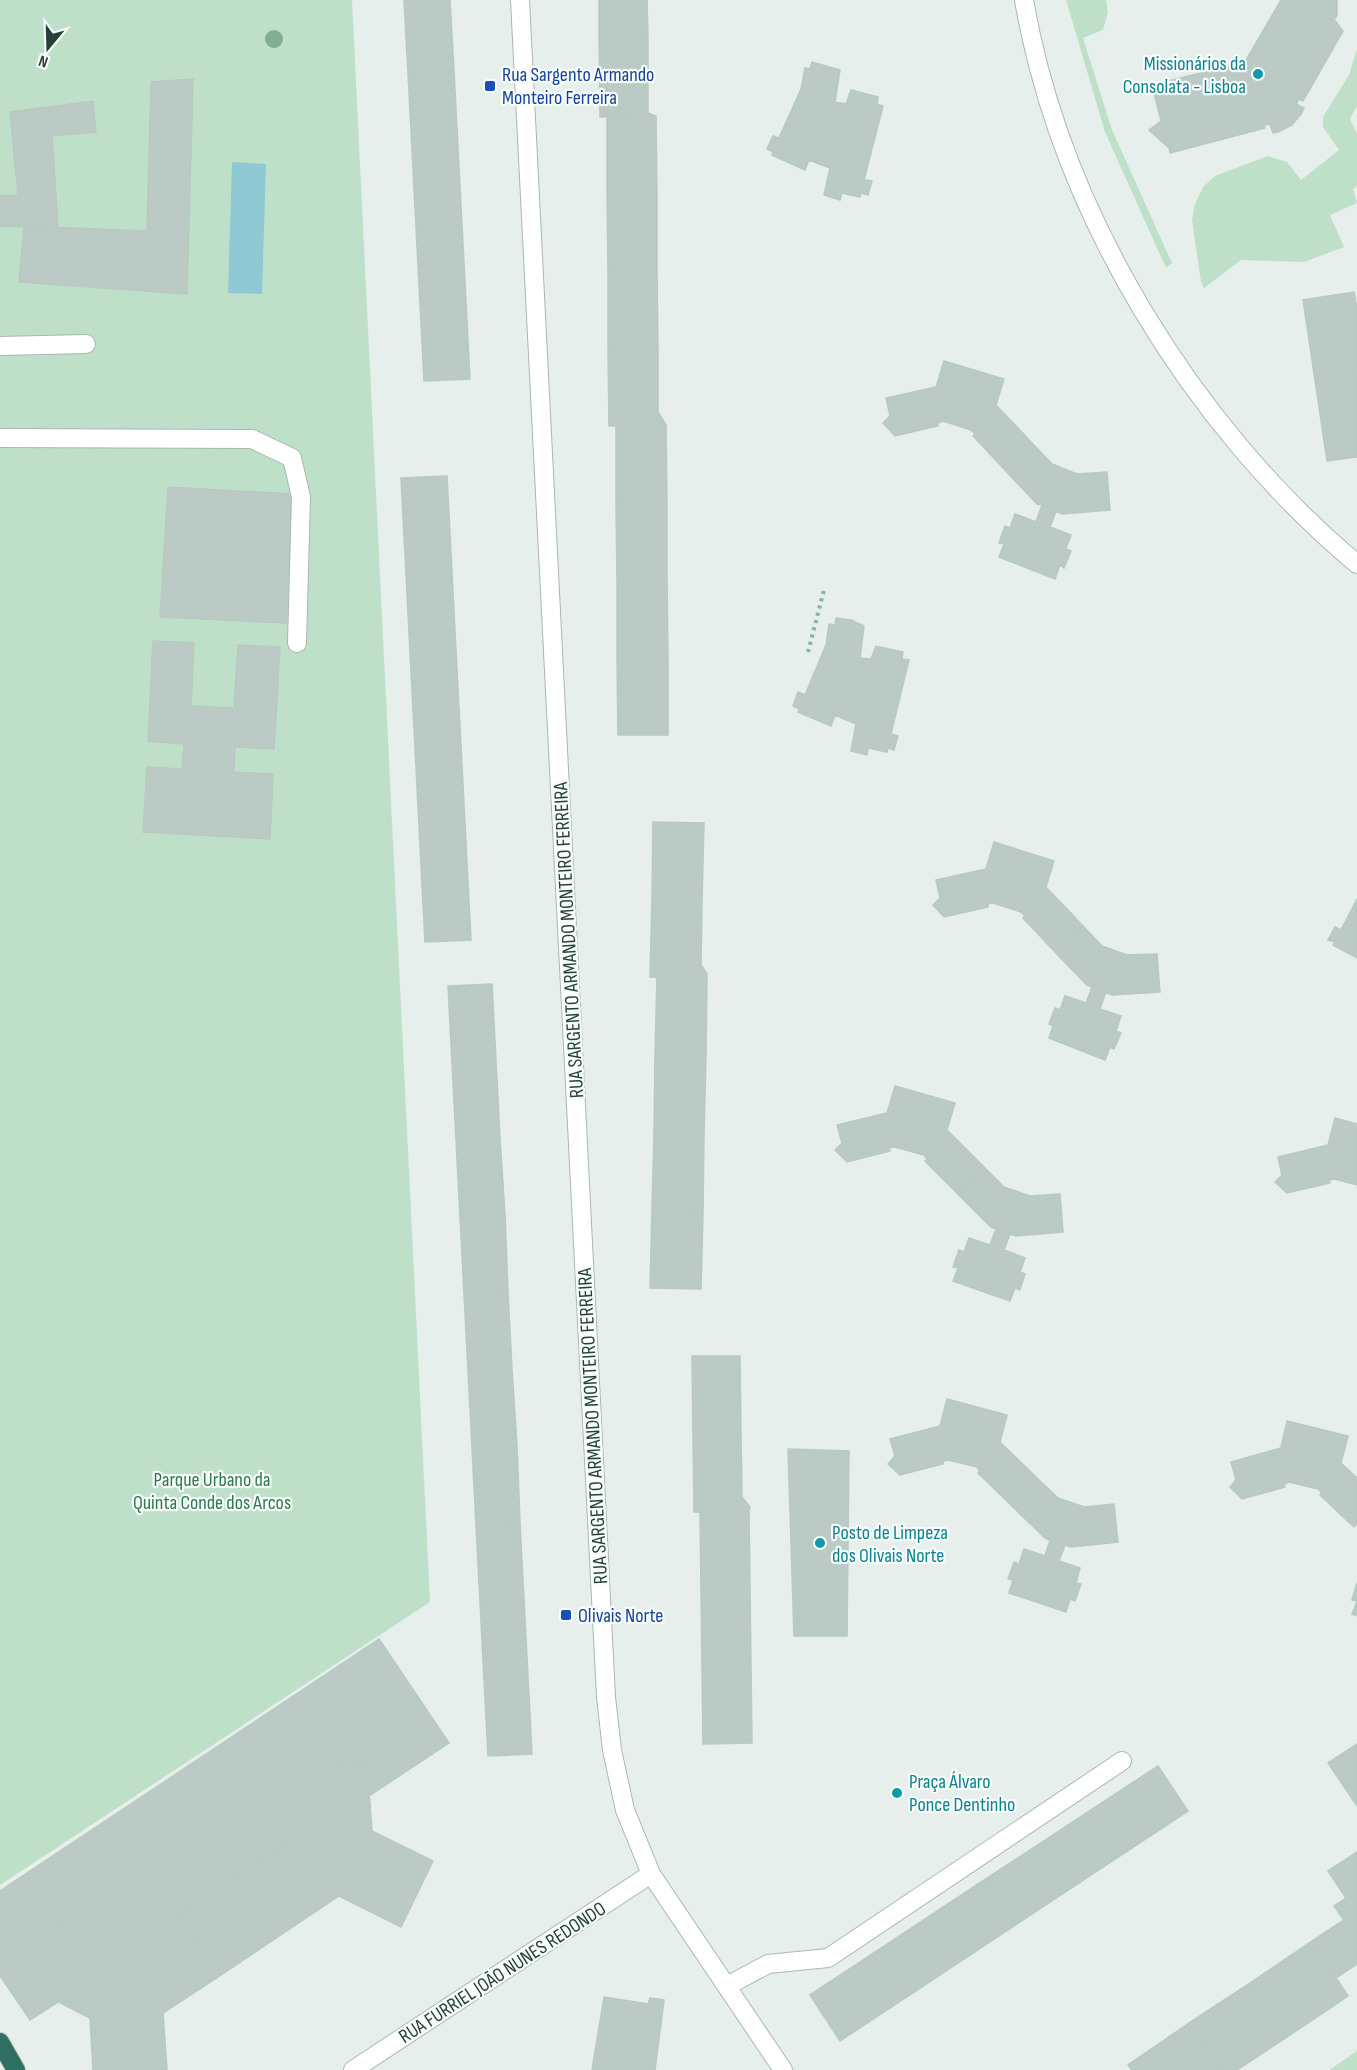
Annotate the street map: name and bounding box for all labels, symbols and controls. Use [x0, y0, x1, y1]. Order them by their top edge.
north arrow [18, 18, 78, 78]
text: N [36, 50, 51, 71]
place label: Missionários da Consolata - Lisboa [1123, 52, 1246, 99]
place label: Rua Sargento Armando Monteiro Ferreira [502, 63, 654, 110]
marker: Missionários da Consolata - Lisboa [1251, 67, 1265, 81]
marker: Rua Sargento Armando Monteiro Ferreira [483, 79, 497, 93]
street label: RUA SARGENTO ARMANDO MONTEIRO FERREIRA [549, 781, 589, 1099]
street label: RUA SARGENTO ARMANDO MONTEIRO FERREIRA [573, 1267, 613, 1585]
park label: Parque Urbano da Quinta Conde dos Arcos [133, 1468, 291, 1515]
place label: Posto de Limpeza dos Olivais Norte [832, 1521, 948, 1568]
marker: Posto de Limpeza dos Olivais Norte [813, 1536, 827, 1550]
place label: Olivais Norte [578, 1604, 663, 1628]
marker: Olivais Norte [559, 1608, 573, 1622]
place label: Praça Álvaro Ponce Dentinho [909, 1770, 1015, 1817]
marker: Praça Álvaro Ponce Dentinho [890, 1786, 904, 1800]
street label: RUA FURRIEL JOÃO NUNES REDONDO [394, 1897, 611, 2049]

